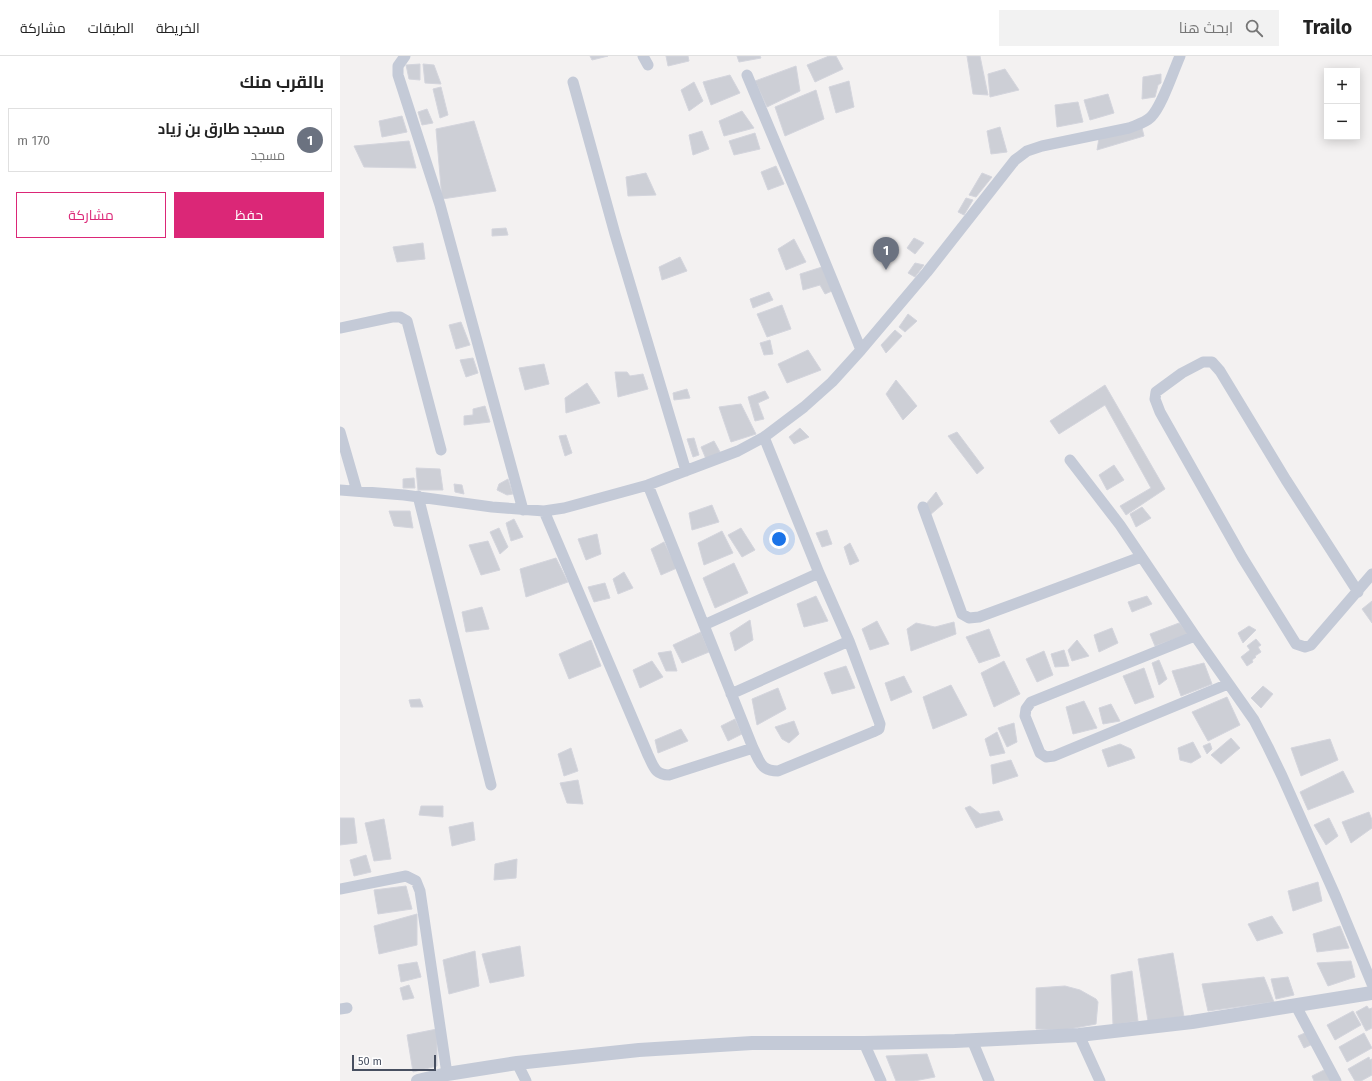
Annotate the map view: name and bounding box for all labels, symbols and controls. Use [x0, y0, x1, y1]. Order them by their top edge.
search box [999, 10, 1279, 46]
text: Trailo [1303, 16, 1352, 39]
icon: search [1243, 17, 1265, 39]
text: ابحث هنا [1179, 19, 1233, 37]
text: مشاركة [20, 20, 66, 37]
text: الطبقات [88, 20, 134, 37]
text: الخريطة [156, 20, 200, 37]
map controls [1324, 68, 1360, 140]
button: + [1324, 68, 1360, 104]
text: بالقرب منك [240, 72, 324, 93]
button: − [1324, 104, 1360, 140]
text: مسجد طارق بن زياد [158, 120, 285, 138]
text: 170 m [17, 133, 50, 148]
text: 1 [307, 133, 313, 148]
text: مسجد [251, 148, 285, 163]
button: مشاركة [16, 192, 166, 238]
button: حفظ [174, 192, 324, 238]
pin: 1 [873, 237, 899, 270]
your location [769, 529, 789, 549]
scale bar [352, 1053, 436, 1072]
text: 50 m [358, 1055, 382, 1068]

